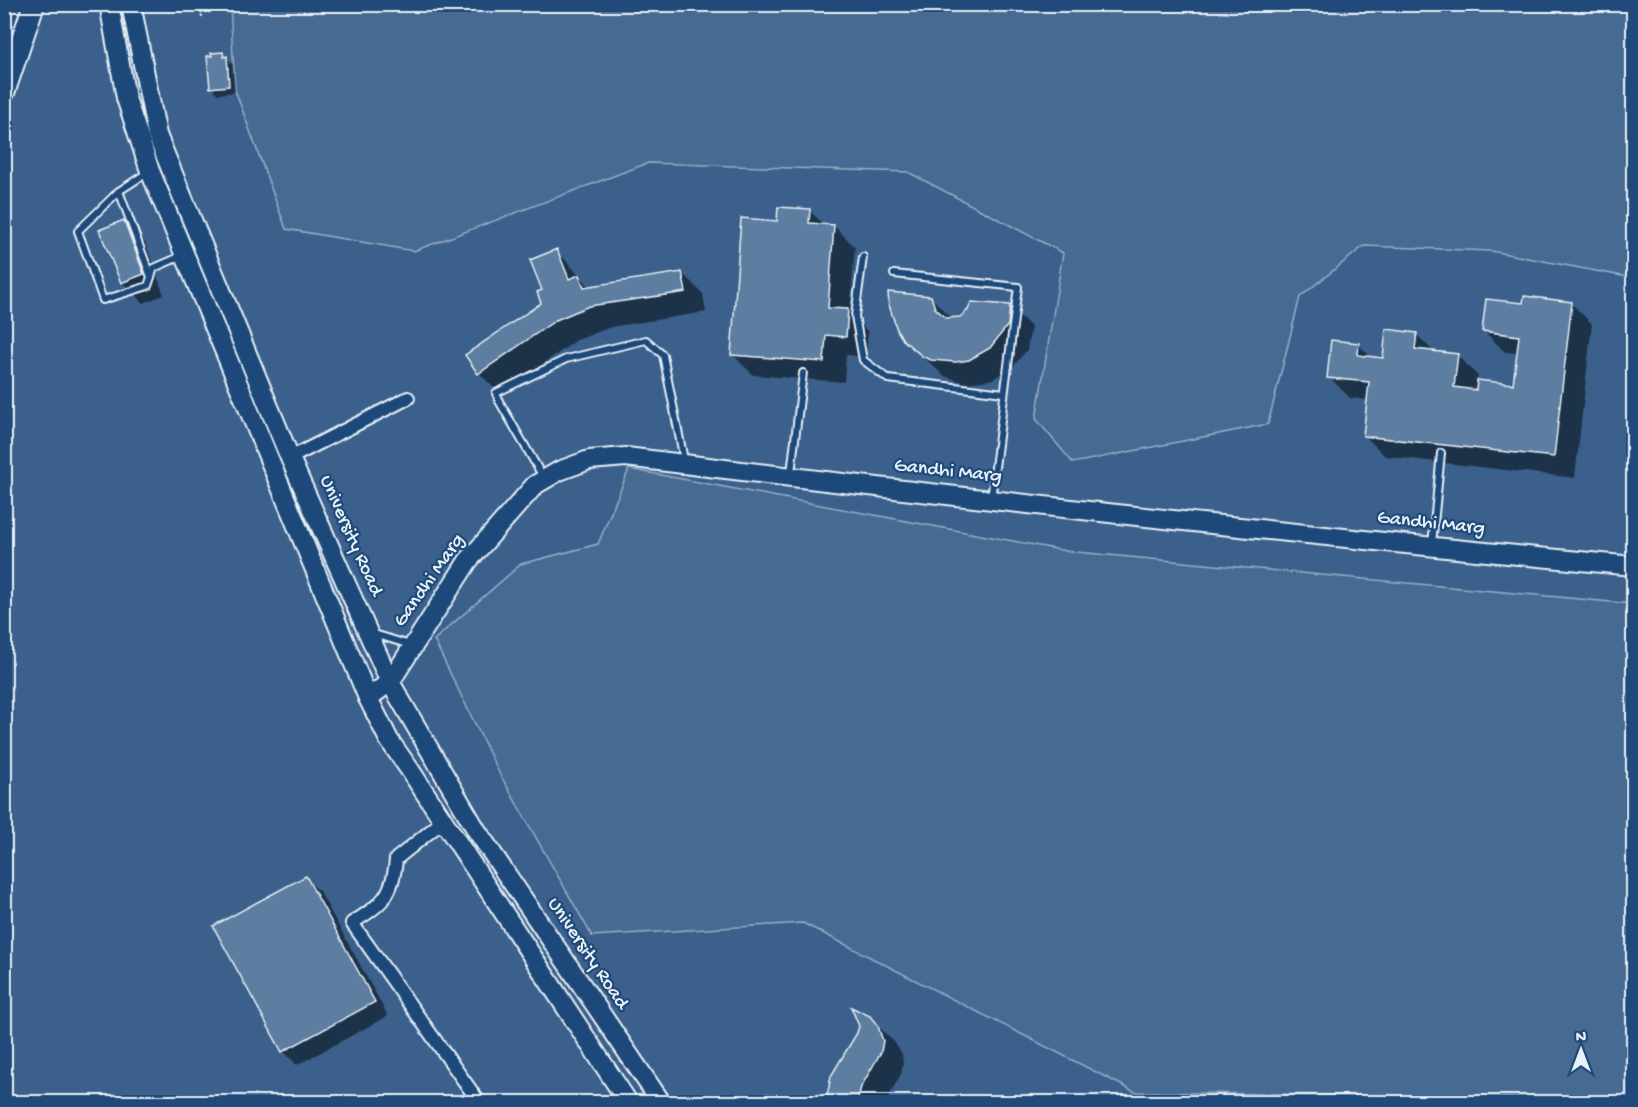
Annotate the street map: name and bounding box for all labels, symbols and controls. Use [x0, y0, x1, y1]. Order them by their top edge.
street label: Gandhi Marg [893, 455, 1003, 489]
street label: University Road [313, 472, 388, 602]
street label: Gandhi Marg [1376, 507, 1486, 541]
street label: Gandhi Marg [390, 530, 470, 632]
street label: University Road [541, 894, 634, 1016]
north arrow [1551, 1020, 1611, 1080]
text: N [1576, 1029, 1587, 1048]

